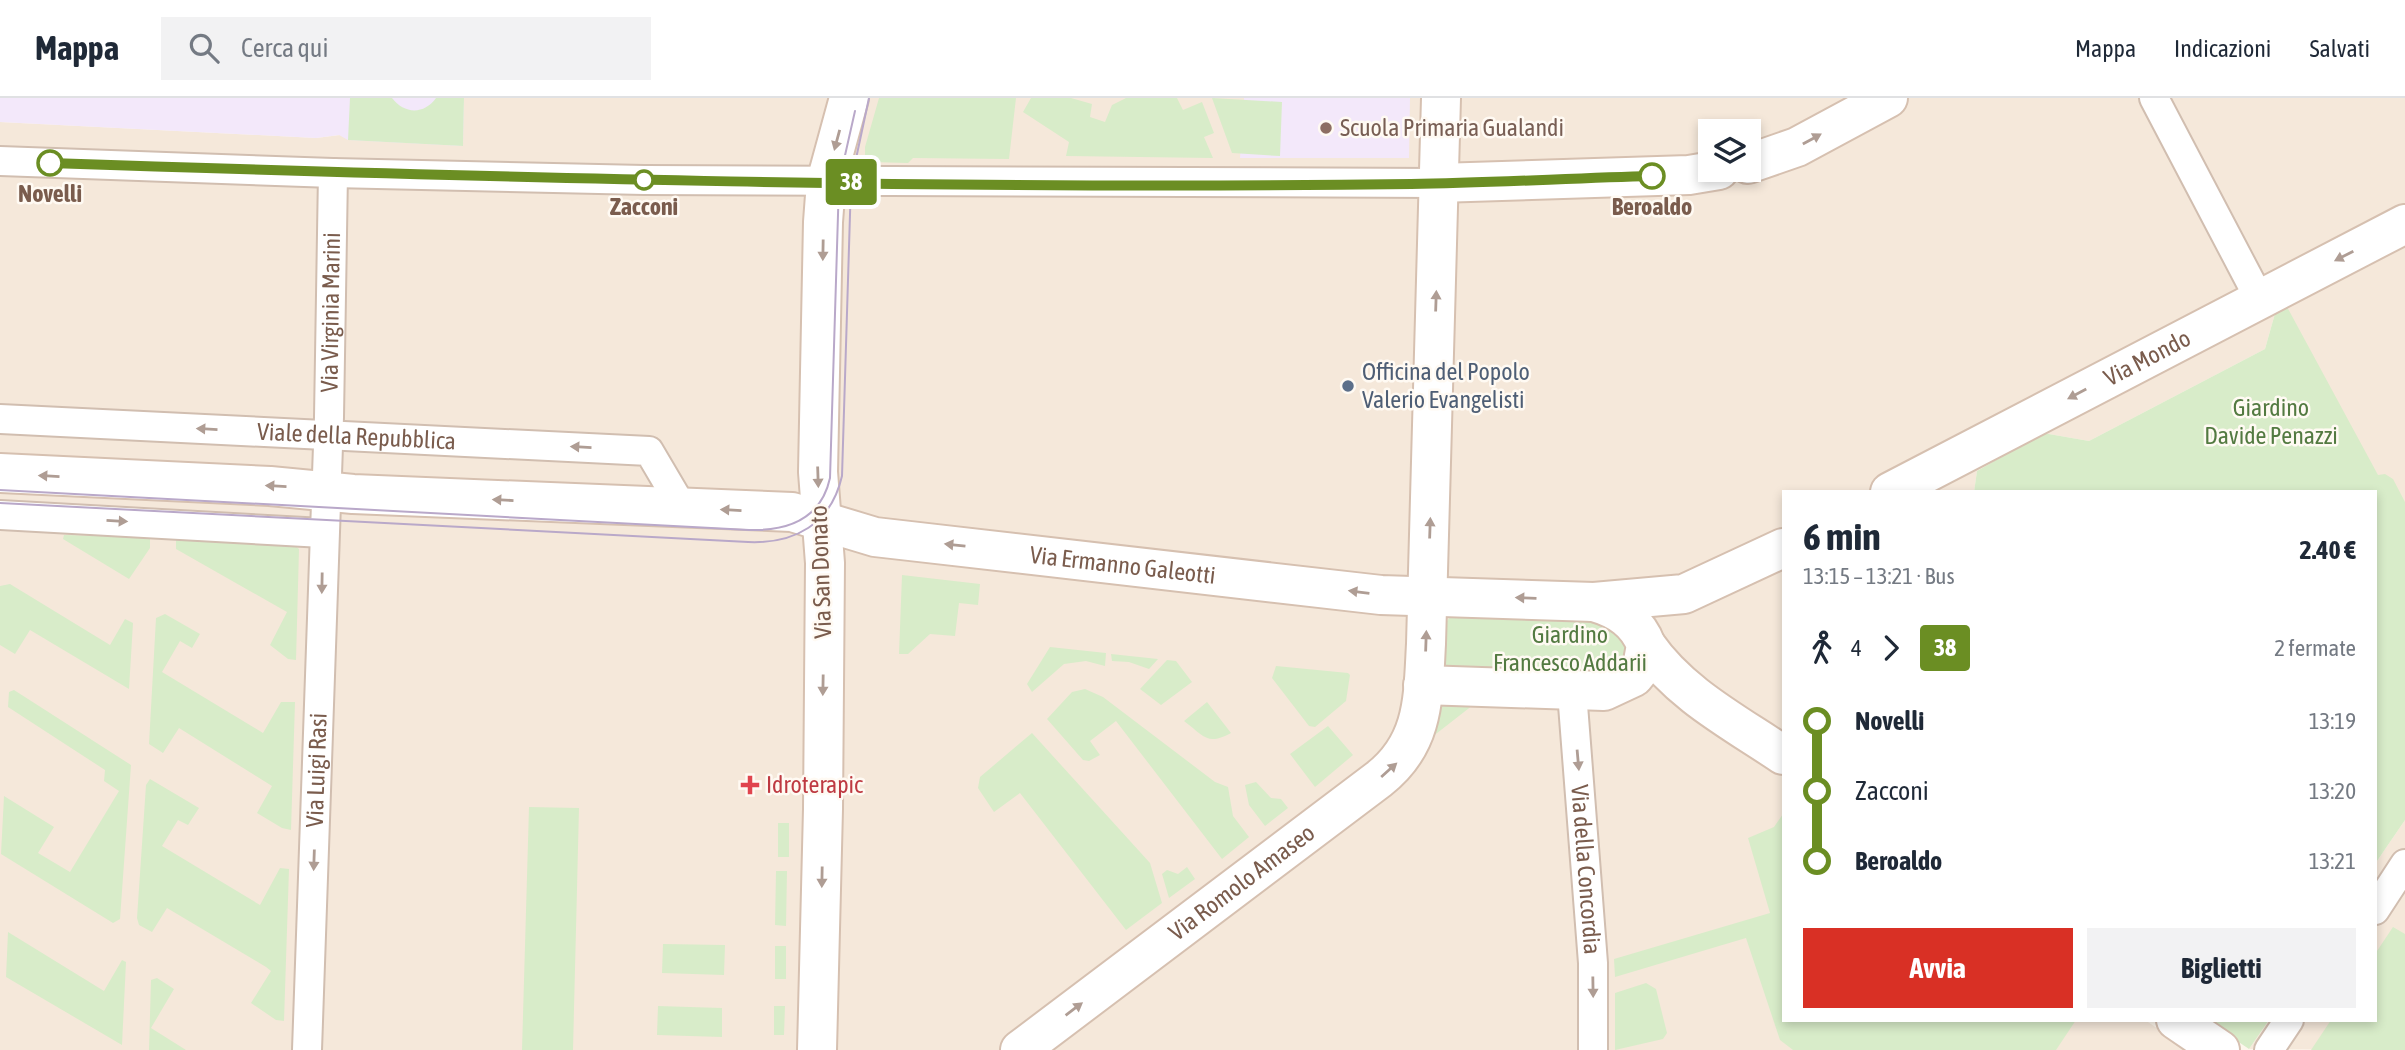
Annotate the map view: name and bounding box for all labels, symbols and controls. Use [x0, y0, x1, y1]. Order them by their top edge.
search box [161, 17, 651, 80]
text: Mappa [35, 29, 119, 67]
icon: search [185, 29, 223, 67]
text: Cerca qui [241, 33, 328, 63]
text: Mappa [2075, 35, 2136, 62]
text: Indicazioni [2174, 35, 2271, 62]
text: Salvati [2309, 35, 2370, 62]
place label: Scuola Primaria Gualandi [1340, 114, 1564, 141]
map controls [1698, 119, 1761, 182]
button: layers [1698, 119, 1761, 182]
marker: Scuola Primaria Gualandi [1318, 120, 1334, 136]
one-way arrow [831, 129, 842, 151]
one-way arrow [1802, 133, 1821, 145]
marker: Novelli [37, 150, 63, 176]
line badge: 38 [820, 159, 882, 205]
marker: Beroaldo [1639, 163, 1665, 189]
text: 38 [840, 168, 862, 195]
marker: Zacconi [634, 170, 654, 190]
place label: Novelli [18, 180, 82, 207]
place label: Zacconi [610, 193, 678, 220]
place label: Beroaldo [1612, 193, 1692, 220]
street label: Via Virginia Marini [315, 232, 345, 393]
one-way arrow [817, 239, 828, 261]
one-way arrow [2335, 250, 2354, 262]
one-way arrow [1430, 290, 1441, 312]
street label: Via Mondo [2099, 324, 2195, 391]
place label: Officina del Popolo Valerio Evangelisti [1362, 358, 1530, 413]
marker: Officina del Popolo Valerio Evangelisti [1340, 378, 1356, 394]
one-way arrow [2067, 388, 2087, 400]
park label: Giardino Davide Penazzi [2204, 394, 2338, 449]
street label: Viale della Repubblica [257, 418, 457, 454]
one-way arrow [196, 424, 218, 435]
one-way arrow [570, 442, 592, 453]
one-way arrow [813, 466, 824, 488]
one-way arrow [38, 470, 60, 481]
one-way arrow [265, 480, 287, 491]
one-way arrow [492, 495, 514, 506]
one-way arrow [719, 504, 741, 515]
street label: Via San Donato [805, 505, 836, 639]
one-way arrow [106, 515, 128, 526]
text: 6 min [1803, 515, 1881, 558]
one-way arrow [1424, 517, 1435, 539]
text: 2.40 € [2299, 535, 2356, 565]
one-way arrow [944, 539, 966, 550]
street label: Via Ermanno Galeotti [1028, 541, 1217, 589]
text: 13:15 – 13:21 · Bus [1803, 563, 1955, 589]
one-way arrow [316, 573, 328, 595]
one-way arrow [1348, 587, 1370, 598]
one-way arrow [1515, 592, 1537, 604]
park label: Giardino Francesco Addarii [1493, 621, 1647, 676]
icon: walk [1803, 629, 1841, 667]
icon: forward [1872, 629, 1910, 667]
one-way arrow [1420, 630, 1431, 652]
text: 38 [1934, 634, 1956, 661]
text: 4 [1851, 635, 1862, 661]
text: 2 fermate [2274, 635, 2356, 661]
one-way arrow [817, 674, 829, 696]
text: Novelli [1855, 706, 1924, 736]
text: 13:19 [2309, 708, 2356, 734]
street label: Via Luigi Rasi [301, 712, 332, 828]
one-way arrow [1573, 749, 1584, 771]
one-way arrow [1380, 763, 1397, 779]
place label: Idroterapic [766, 771, 863, 798]
marker: Idroterapic [740, 775, 760, 795]
text: Zacconi [1855, 776, 1929, 806]
text: 13:20 [2309, 778, 2356, 804]
street label: Via della Concordia [1566, 783, 1606, 955]
street label: Via Romolo Amaseo [1164, 819, 1320, 946]
text: Beroaldo [1855, 846, 1942, 876]
text: 13:21 [2309, 848, 2356, 874]
one-way arrow [308, 849, 320, 871]
one-way arrow [816, 866, 827, 888]
button: Avvia [1803, 928, 2073, 1008]
button: Biglietti [2087, 928, 2356, 1008]
one-way arrow [1587, 976, 1599, 998]
one-way arrow [1065, 1002, 1083, 1016]

